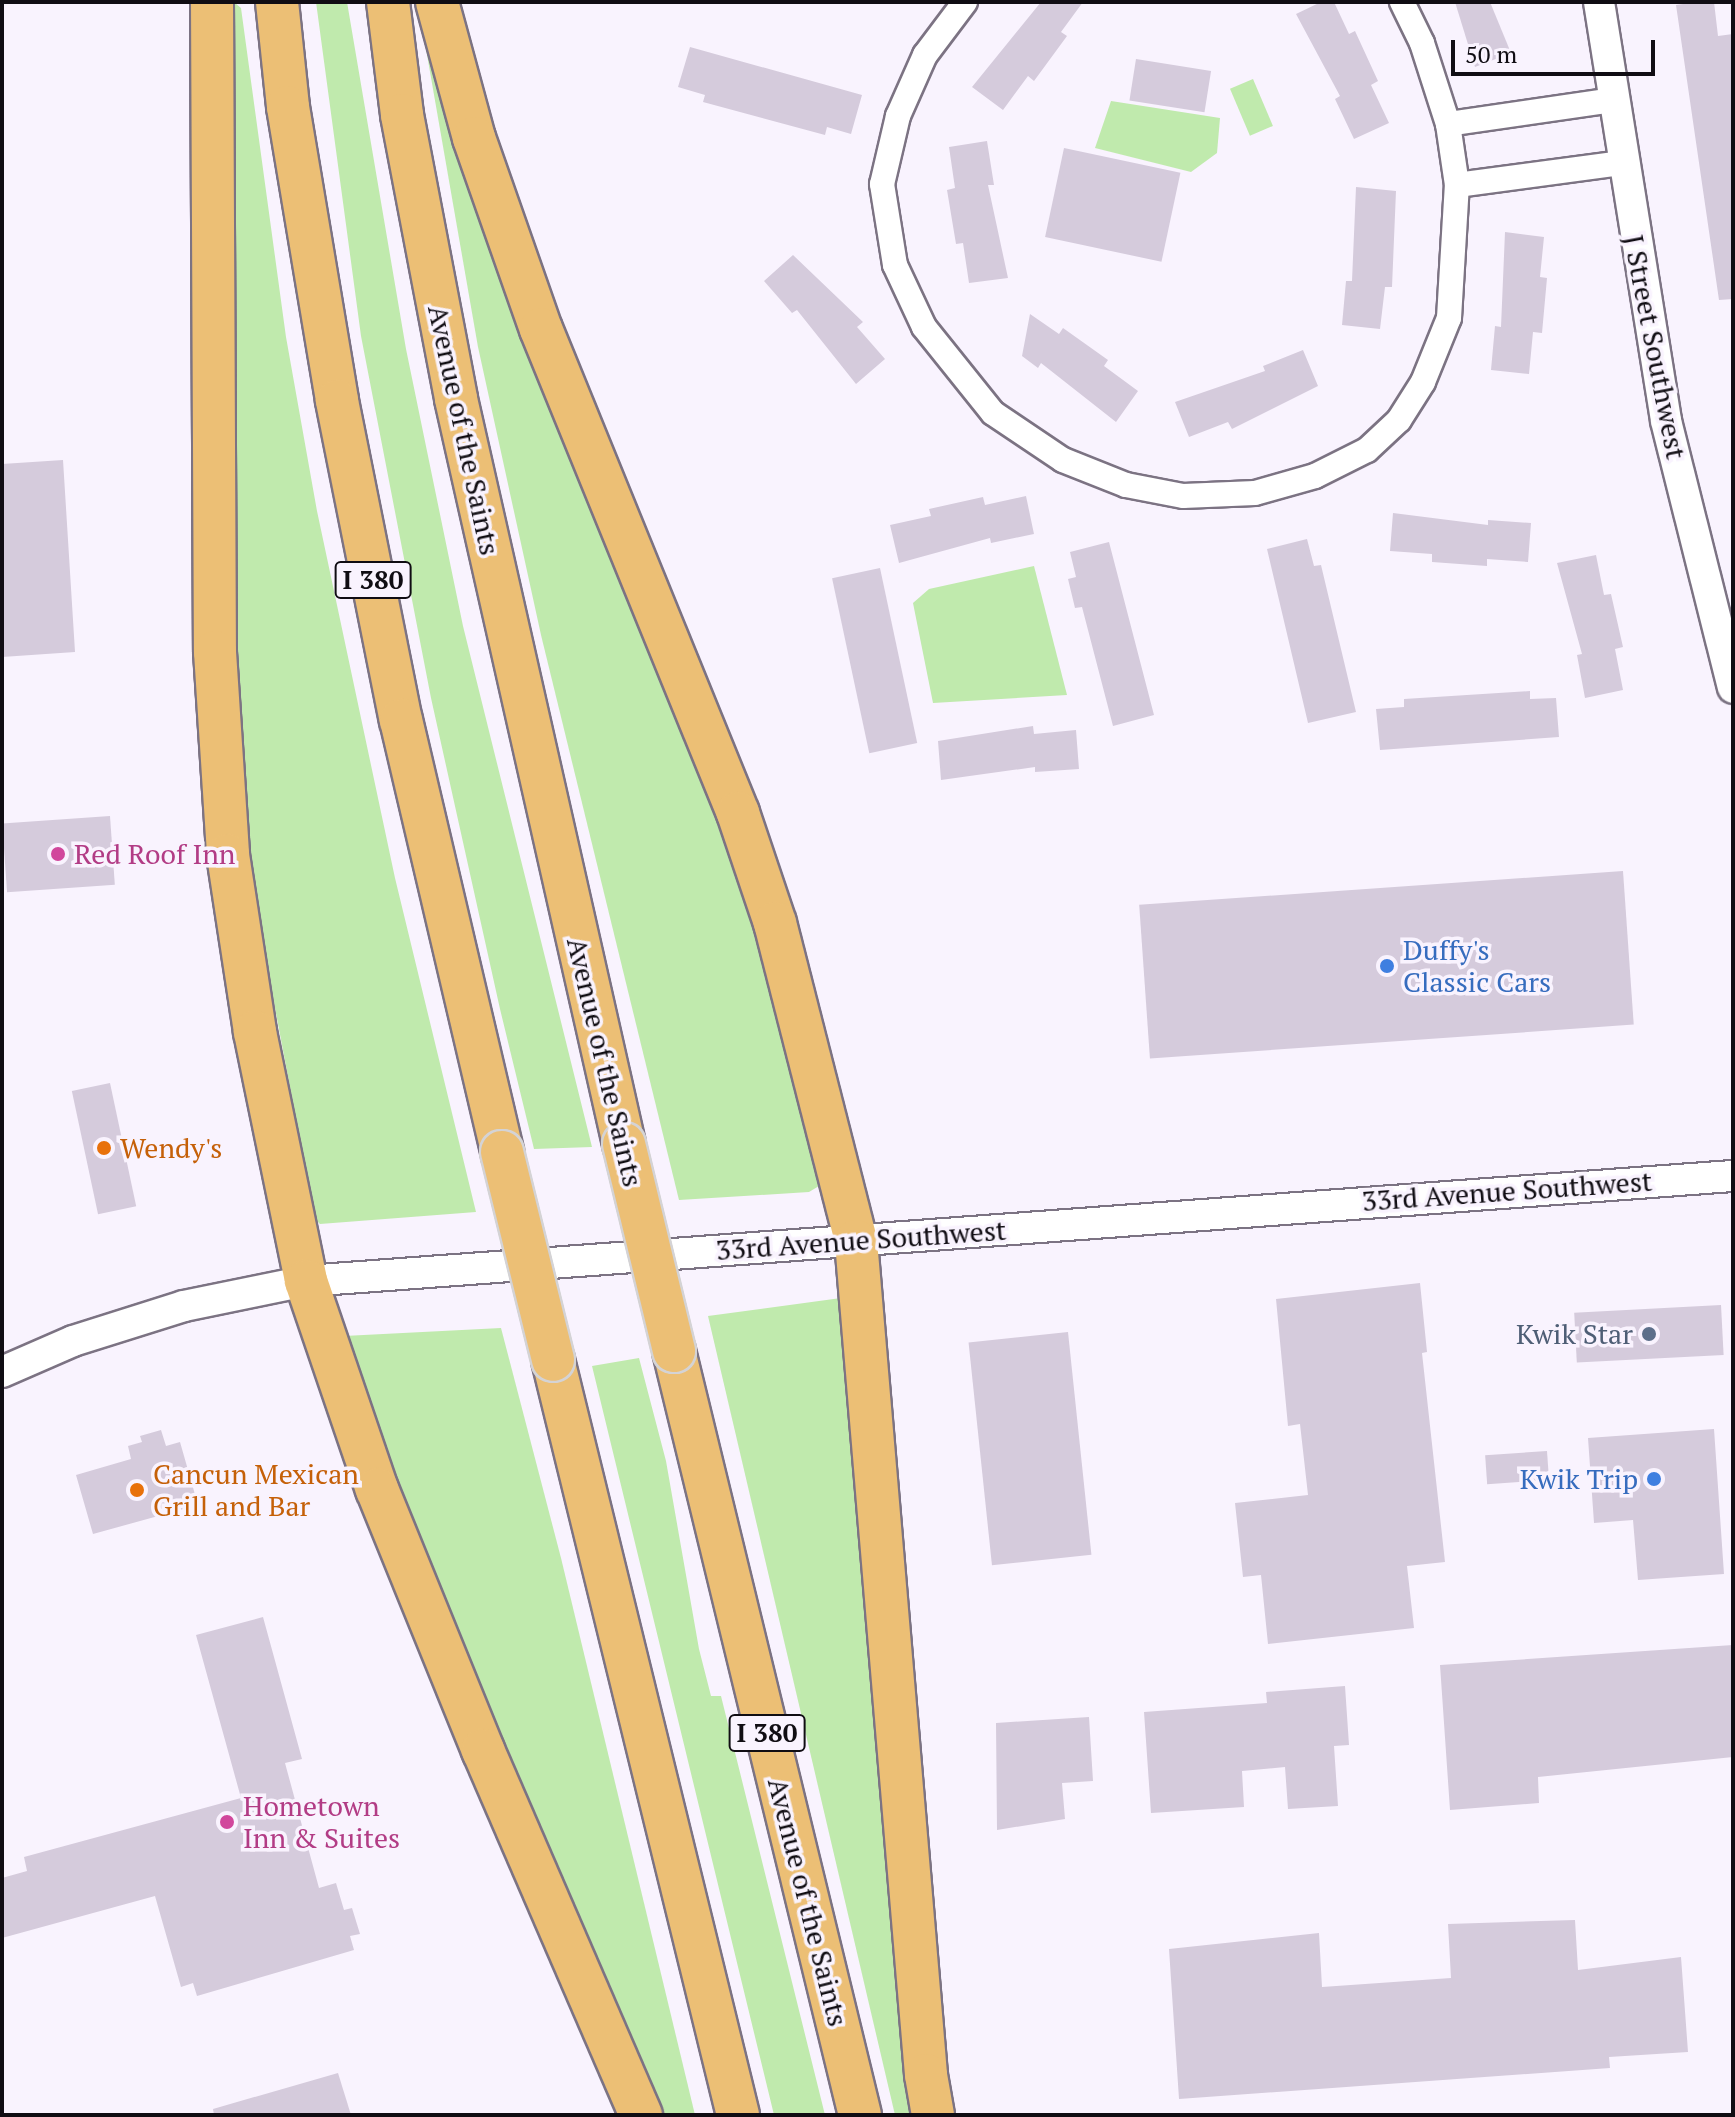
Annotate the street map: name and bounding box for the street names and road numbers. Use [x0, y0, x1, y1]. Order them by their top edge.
street label: J Street Southwest [1617, 232, 1693, 462]
street label: Avenue of the Saints [421, 302, 507, 558]
road number: I 380 [333, 558, 413, 602]
street label: Avenue of the Saints [560, 934, 650, 1190]
street label: 33rd Avenue Southwest [1360, 1164, 1654, 1218]
street label: 33rd Avenue Southwest [714, 1213, 1008, 1267]
road number: I 380 [727, 1711, 807, 1755]
street label: Avenue of the Saints [761, 1774, 855, 2030]

